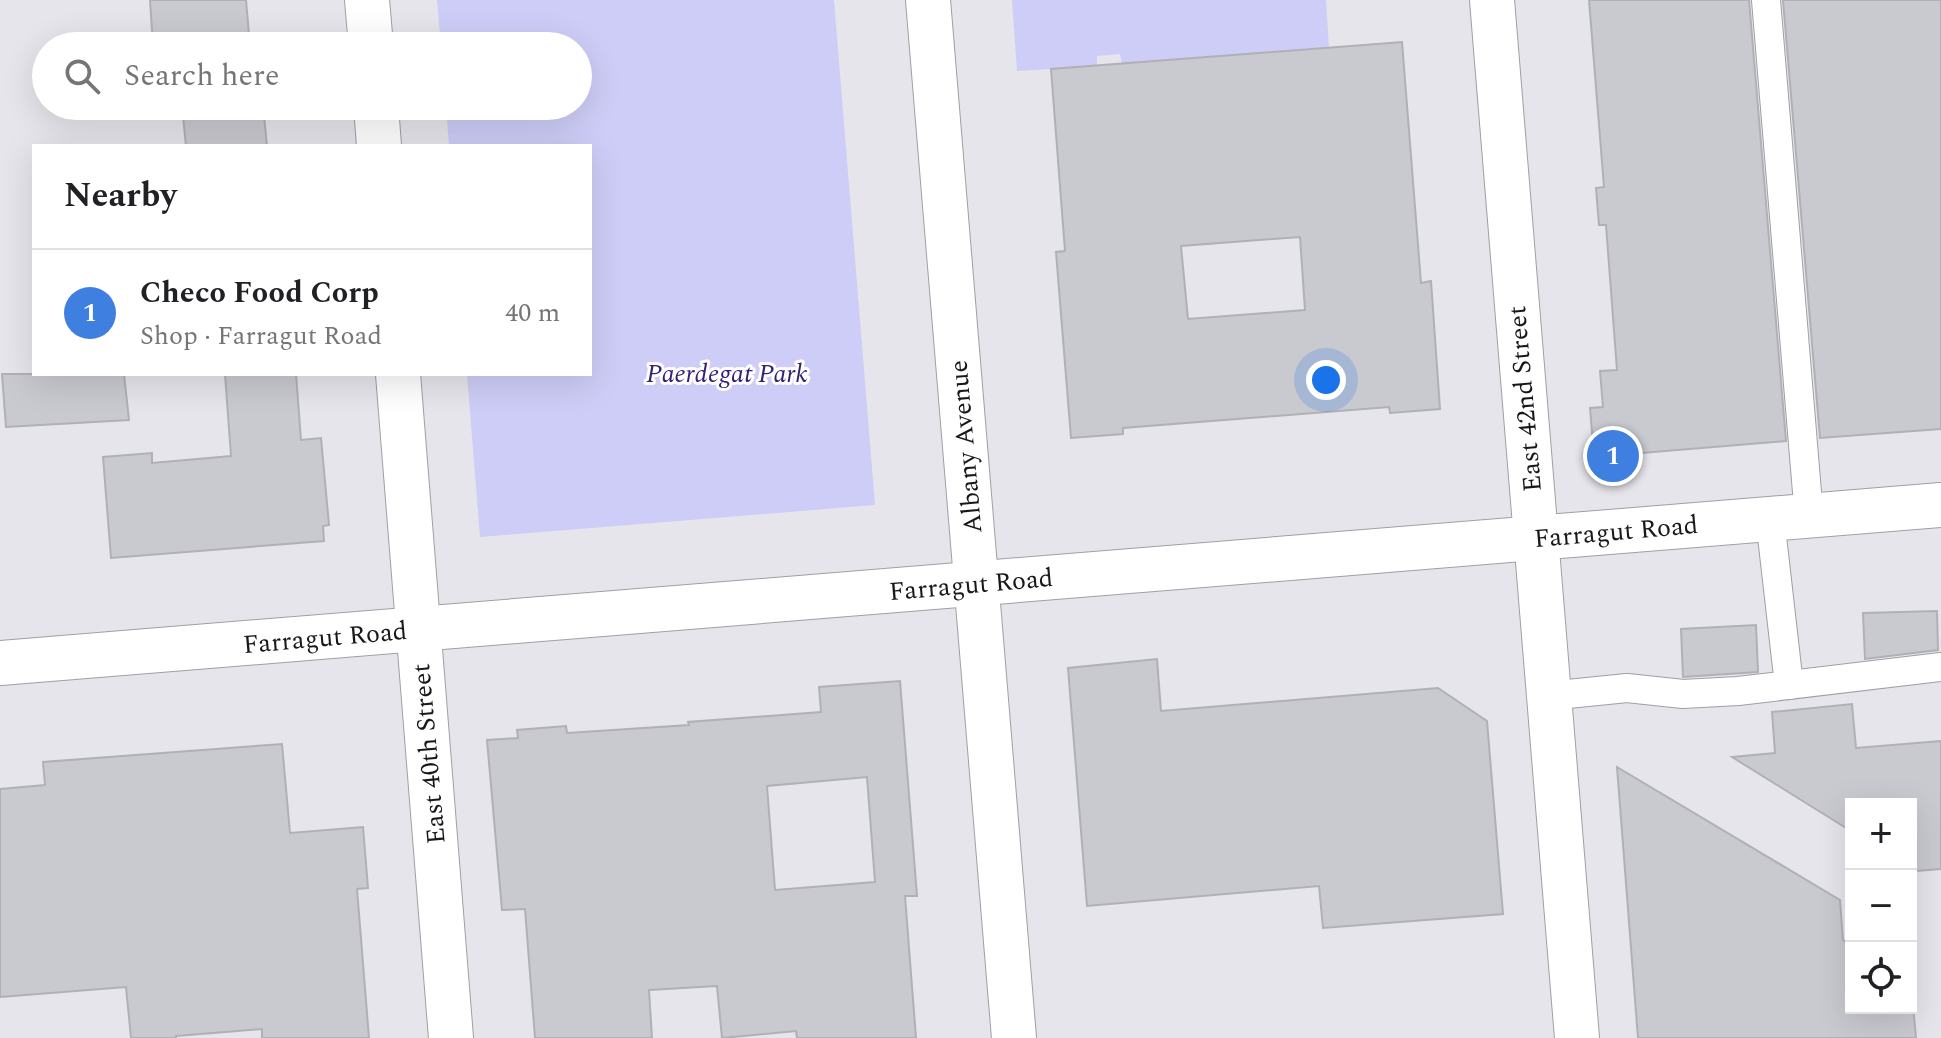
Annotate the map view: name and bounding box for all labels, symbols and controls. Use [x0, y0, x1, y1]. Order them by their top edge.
search box [32, 32, 592, 120]
text: Search here [124, 53, 280, 99]
icon: search [60, 54, 104, 98]
text: Nearby [64, 170, 177, 222]
text: Checo Food Corp [140, 270, 379, 316]
text: 1 [83, 293, 97, 333]
text: 40 m [505, 293, 560, 333]
street label: East 42nd Street [1497, 304, 1553, 494]
text: Shop · Farragut Road [140, 316, 382, 356]
park label: Paerdegat Park [646, 354, 808, 394]
street label: Albany Avenue [938, 359, 994, 535]
your location [1306, 360, 1346, 400]
pin: 1 [1587, 426, 1639, 486]
street label: Farragut Road [1532, 505, 1700, 559]
street label: Farragut Road [887, 558, 1055, 612]
street label: Farragut Road [241, 611, 409, 665]
street label: East 40th Street [401, 662, 457, 846]
map controls [1845, 798, 1917, 1014]
button: + [1845, 798, 1917, 870]
button: − [1845, 870, 1917, 942]
button: locate [1845, 942, 1917, 1014]

